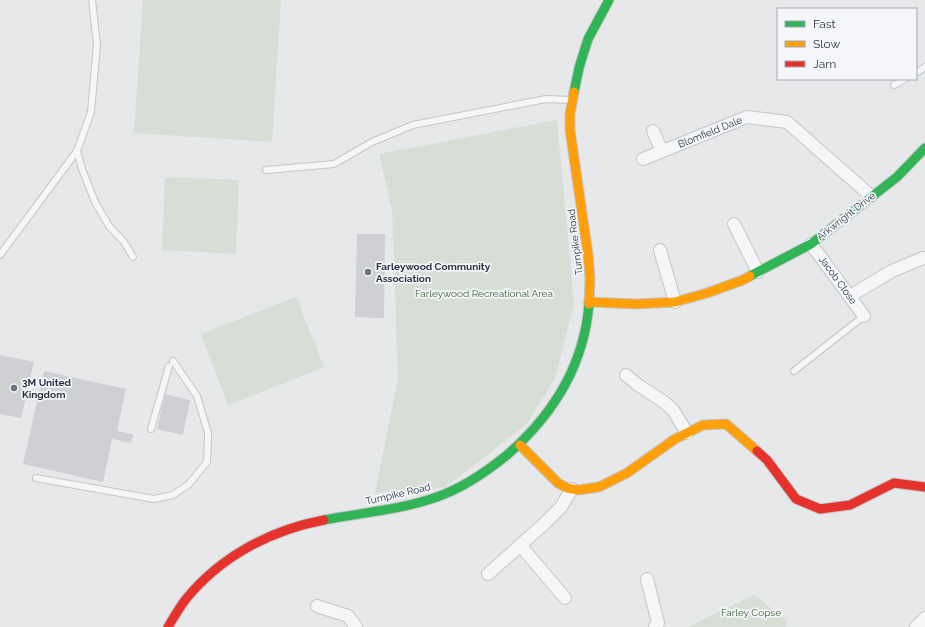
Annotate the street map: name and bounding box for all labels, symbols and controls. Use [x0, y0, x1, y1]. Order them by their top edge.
legend [777, 8, 917, 80]
text: Fast [813, 17, 836, 31]
text: Slow [813, 37, 840, 51]
text: Jam [813, 57, 836, 71]
street label: Blomfield Dale [676, 114, 744, 150]
street label: Arkwright Drive [815, 190, 878, 242]
street label: Turnpike Road [565, 208, 585, 276]
street label: Jacob Close [817, 254, 859, 306]
place label: Farleywood Community Association [376, 261, 491, 284]
marker: Farleywood Community Association [363, 267, 373, 277]
park label: Farleywood Recreational Area [415, 288, 553, 299]
place label: 3M United Kingdom [22, 377, 71, 400]
marker: 3M United Kingdom [9, 383, 19, 393]
street label: Turnpike Road [364, 481, 432, 507]
park label: Farley Copse [721, 607, 781, 618]

